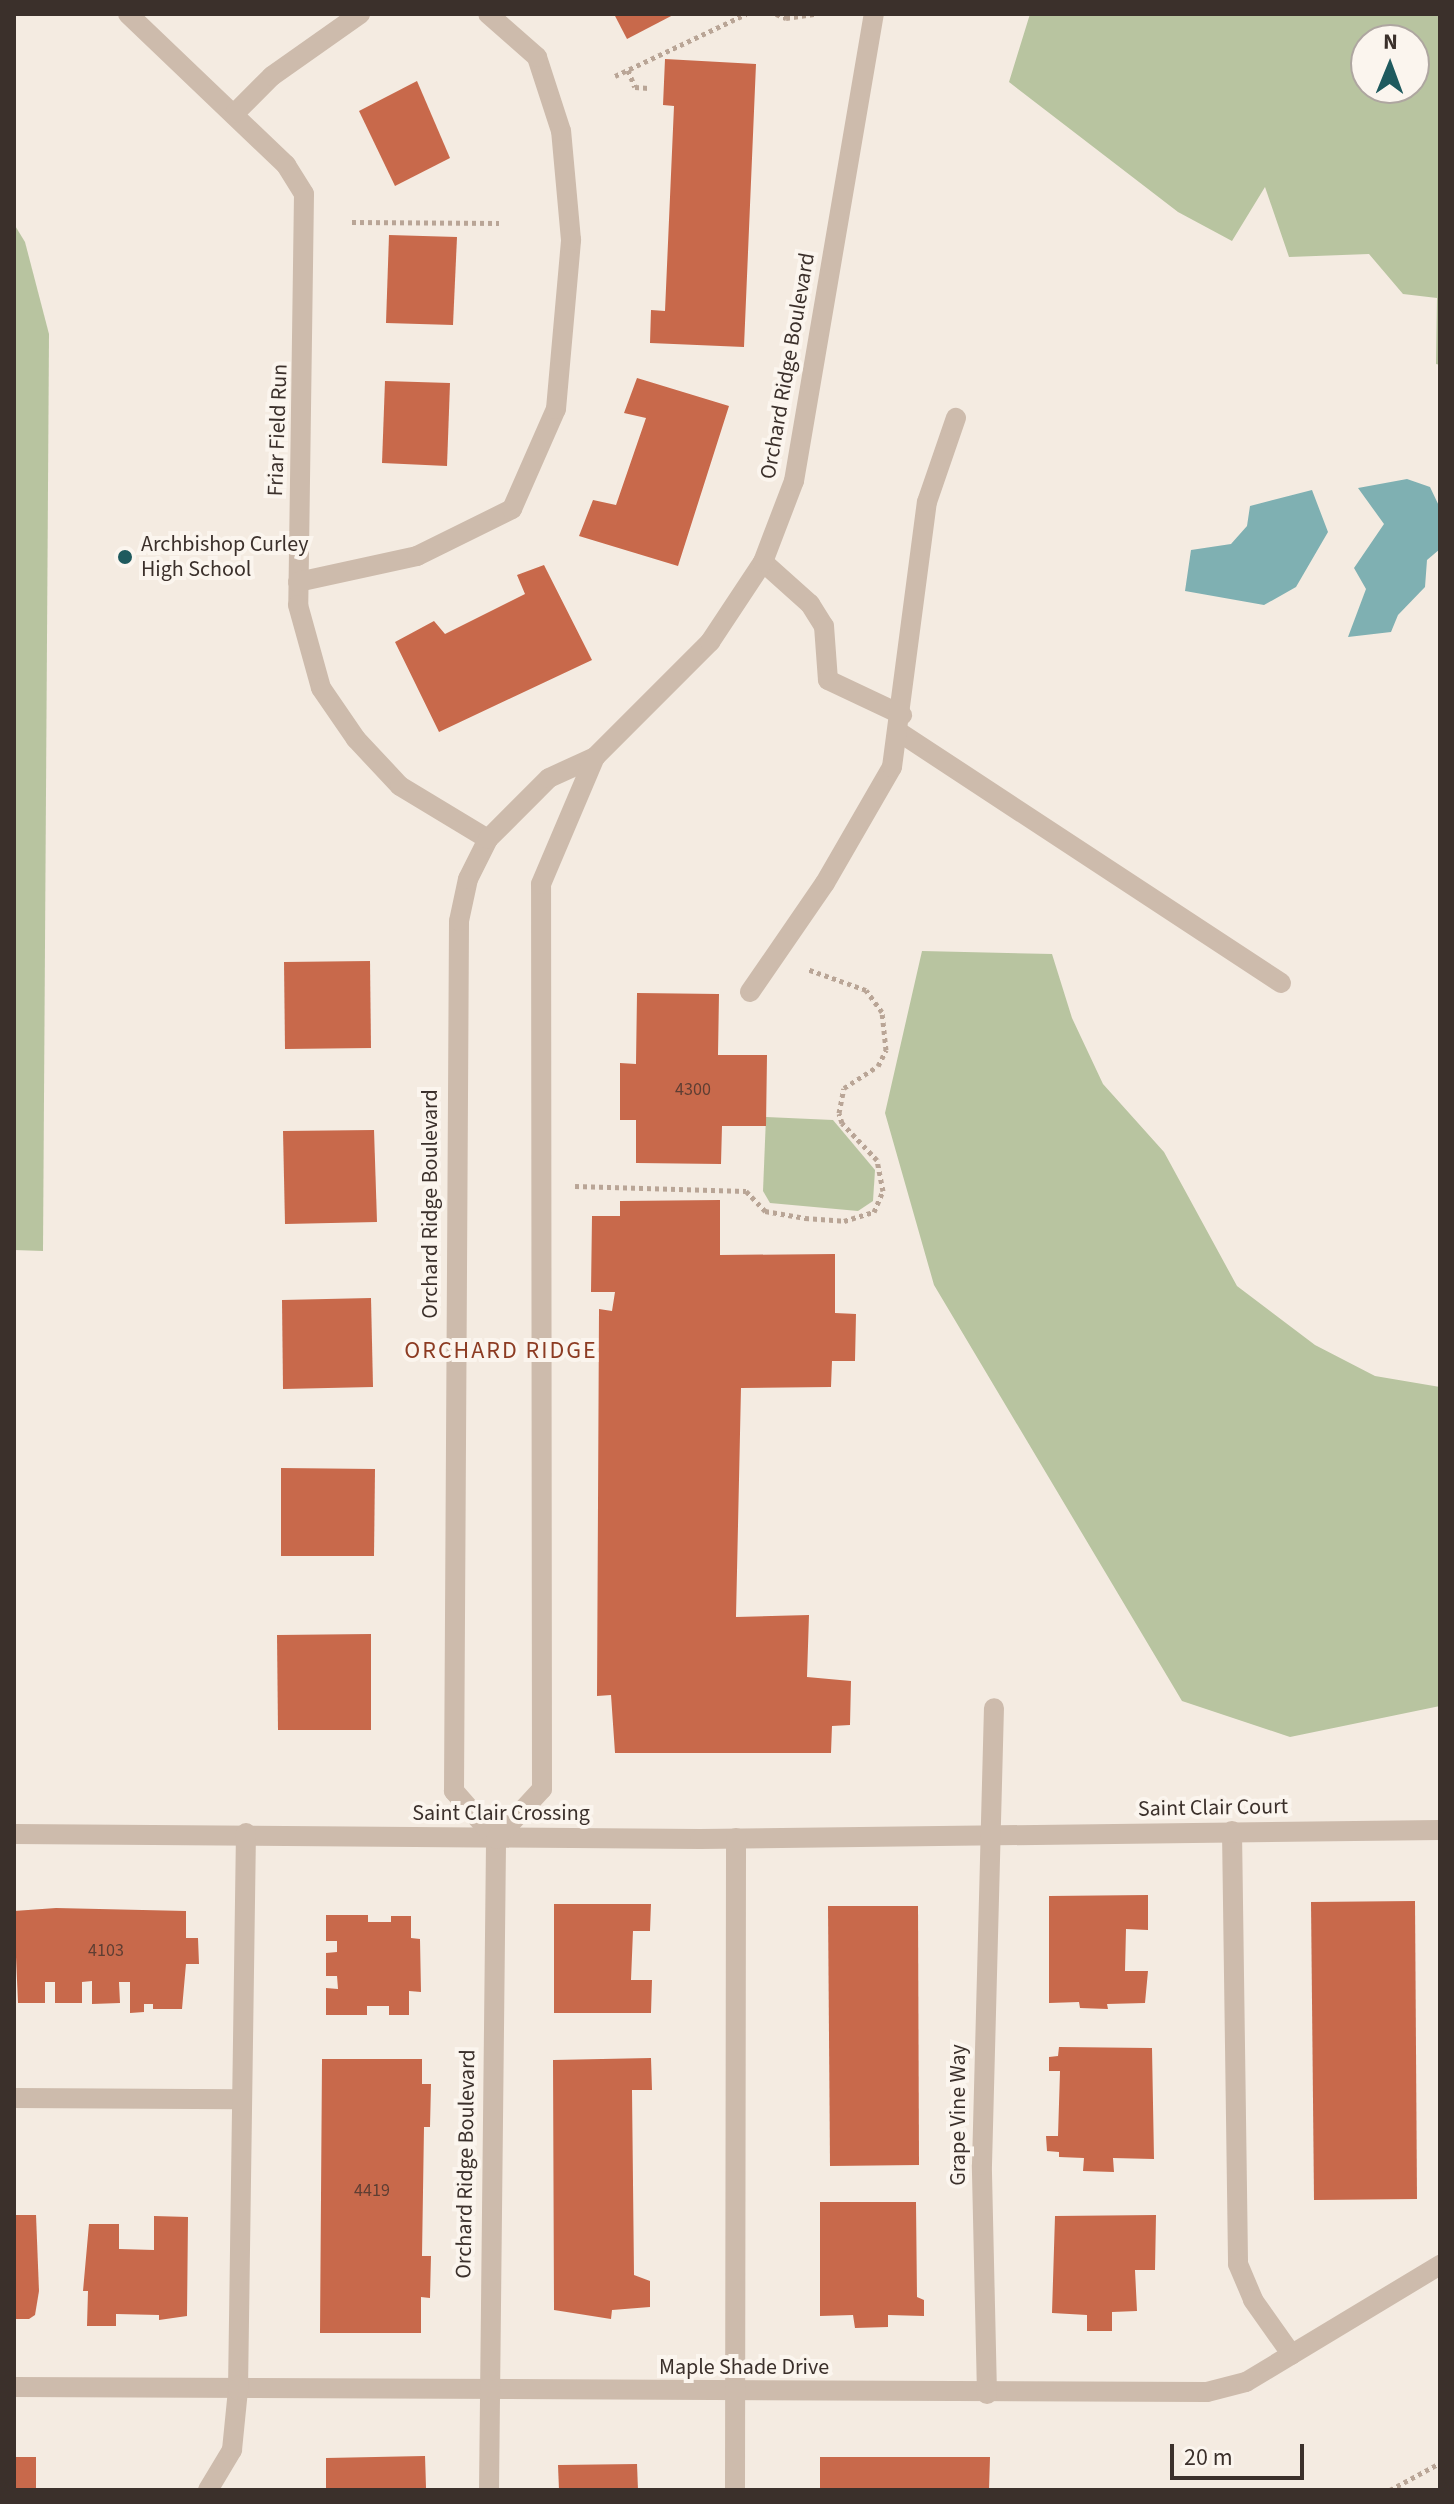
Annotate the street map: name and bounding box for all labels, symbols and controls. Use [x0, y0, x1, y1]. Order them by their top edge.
north arrow [1350, 24, 1430, 104]
text: N [1383, 26, 1398, 58]
street label: Orchard Ridge Boulevard [755, 251, 821, 481]
street label: Friar Field Run [262, 363, 294, 497]
place label: Archbishop Curley High School [141, 531, 309, 582]
marker: Archbishop Curley High School [116, 548, 134, 566]
house number: 4300 [675, 1079, 711, 1101]
street label: Orchard Ridge Boulevard [418, 1089, 444, 1319]
district label: ORCHARD RIDGE [404, 1337, 598, 1365]
street label: Saint Clair Court [1138, 1793, 1288, 1823]
street label: Saint Clair Crossing [412, 1801, 590, 1827]
house number: 4103 [88, 1940, 124, 1962]
street label: Grape Vine Way [946, 2044, 972, 2186]
street label: Orchard Ridge Boulevard [451, 2049, 481, 2279]
house number: 4419 [354, 2180, 390, 2202]
street label: Maple Shade Drive [659, 2355, 829, 2381]
scale bar [1174, 2428, 1308, 2478]
text: 20 m [1184, 2440, 1233, 2475]

